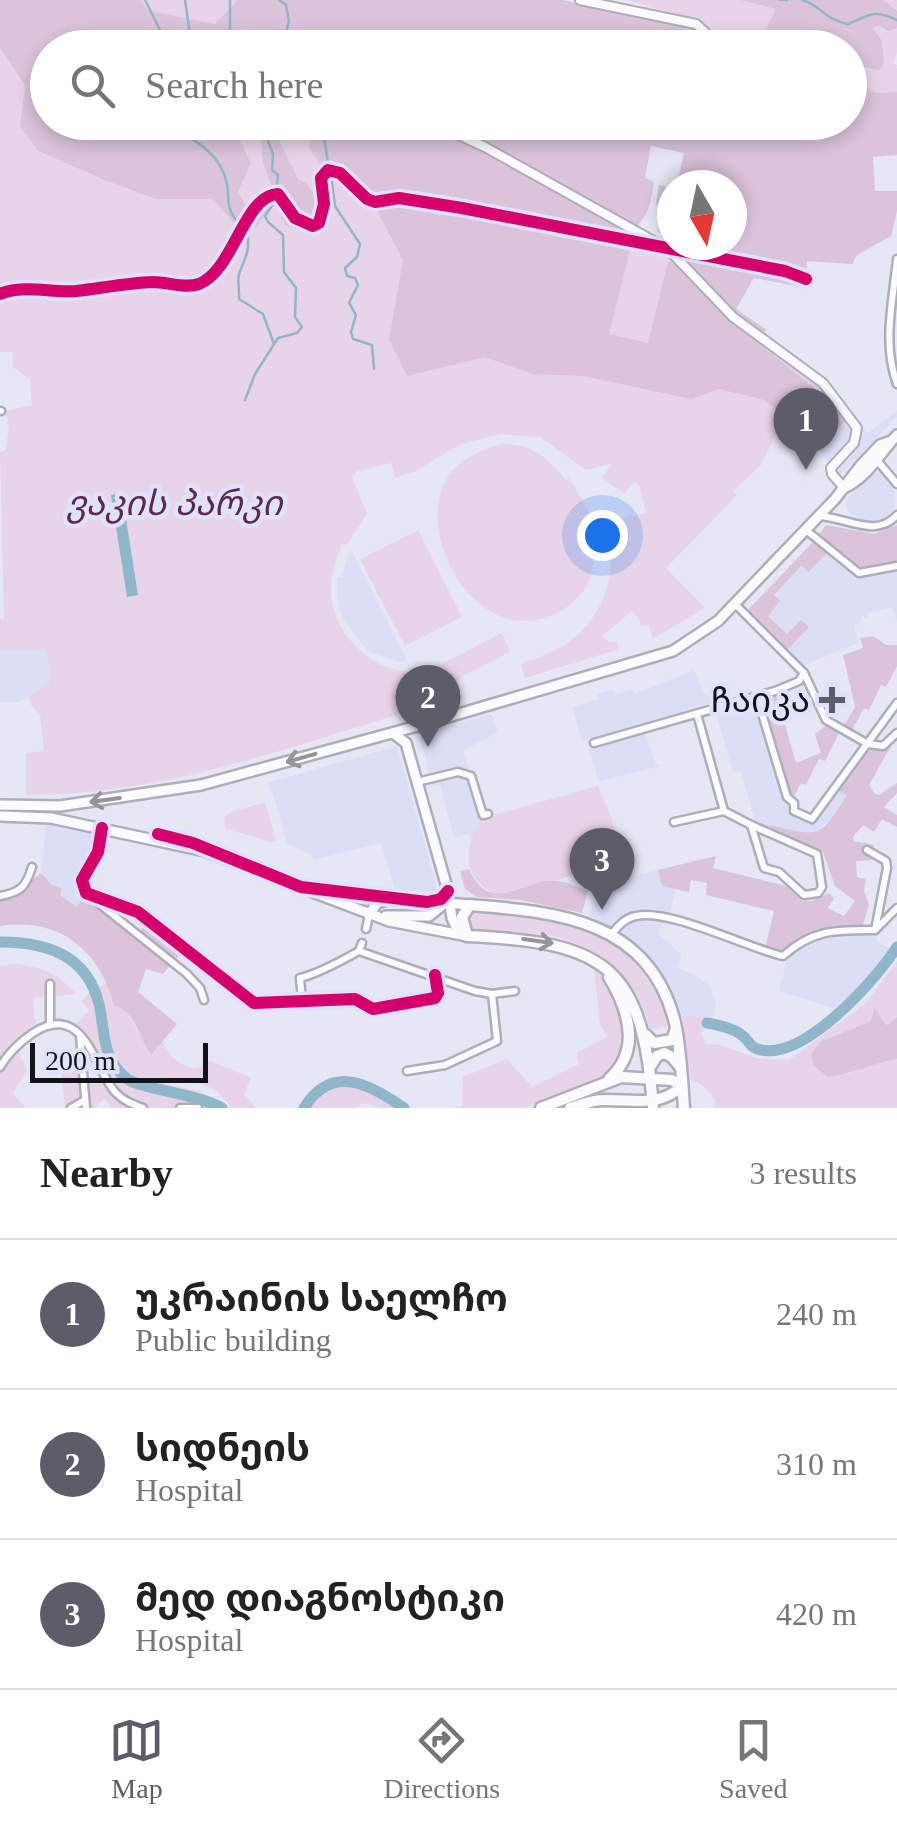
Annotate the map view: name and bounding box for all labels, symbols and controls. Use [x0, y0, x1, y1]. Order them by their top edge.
search box [30, 30, 867, 140]
icon: search [65, 58, 120, 113]
text: Search here [145, 64, 323, 106]
north arrow [657, 170, 747, 260]
pin: 1 [774, 388, 838, 470]
park label: ვაკის პარკი [66, 484, 284, 524]
your location [577, 510, 628, 561]
pin: 2 [396, 664, 460, 747]
place label: ჩაიკა [711, 681, 810, 721]
marker: ჩაიკა [819, 687, 845, 713]
one-way arrow [286, 750, 317, 768]
one-way arrow [89, 792, 121, 810]
pin: 3 [570, 828, 634, 910]
one-way arrow [521, 933, 554, 951]
scale bar [30, 1038, 208, 1082]
text: 200 m [45, 1045, 116, 1076]
text: Nearby [40, 1150, 173, 1196]
text: 3 results [749, 1155, 857, 1191]
text: უკრაინის საელჩო [135, 1277, 508, 1319]
text: 1 [65, 1296, 81, 1332]
text: 240 m [776, 1296, 857, 1332]
text: Public building [135, 1322, 331, 1358]
text: სიდნეის [135, 1427, 310, 1469]
text: 2 [65, 1446, 81, 1482]
text: 310 m [776, 1446, 857, 1482]
text: Hospital [135, 1472, 243, 1508]
text: მედ დიაგნოსტიკი [135, 1577, 505, 1619]
text: 3 [65, 1596, 81, 1632]
text: 420 m [776, 1596, 857, 1632]
text: Hospital [135, 1622, 243, 1658]
tab: Map [109, 1713, 164, 1805]
tab: Directions [383, 1713, 500, 1805]
tab: Saved [719, 1713, 788, 1805]

